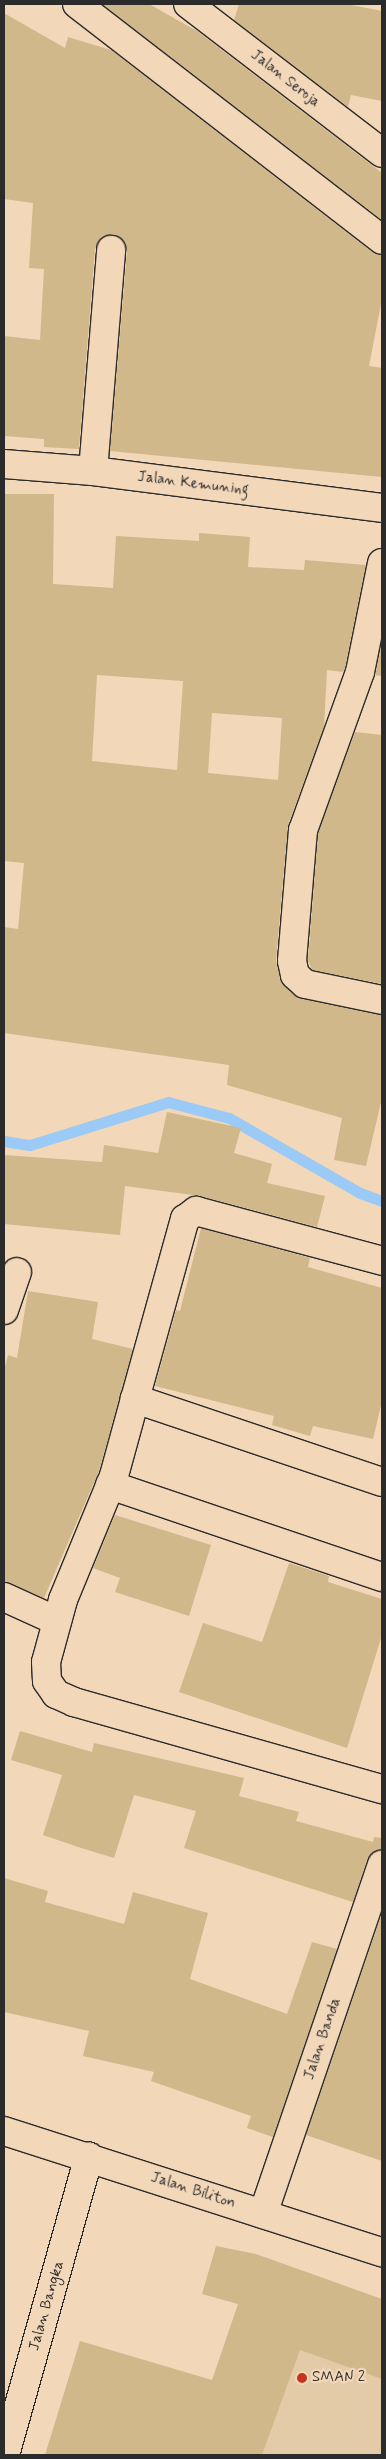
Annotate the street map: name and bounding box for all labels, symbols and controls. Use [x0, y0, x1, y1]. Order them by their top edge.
street label: Jalan Seroja [247, 46, 323, 112]
street label: Jalan Kemuning [137, 468, 249, 500]
street label: Jalan Banda [301, 1996, 345, 2082]
street label: Jalan Biliton [148, 2169, 238, 2213]
street label: Jalan Bangka [26, 2260, 68, 2352]
place label: SMAN 2 [312, 2369, 365, 2387]
marker: SMAN 2 [296, 2372, 308, 2384]

